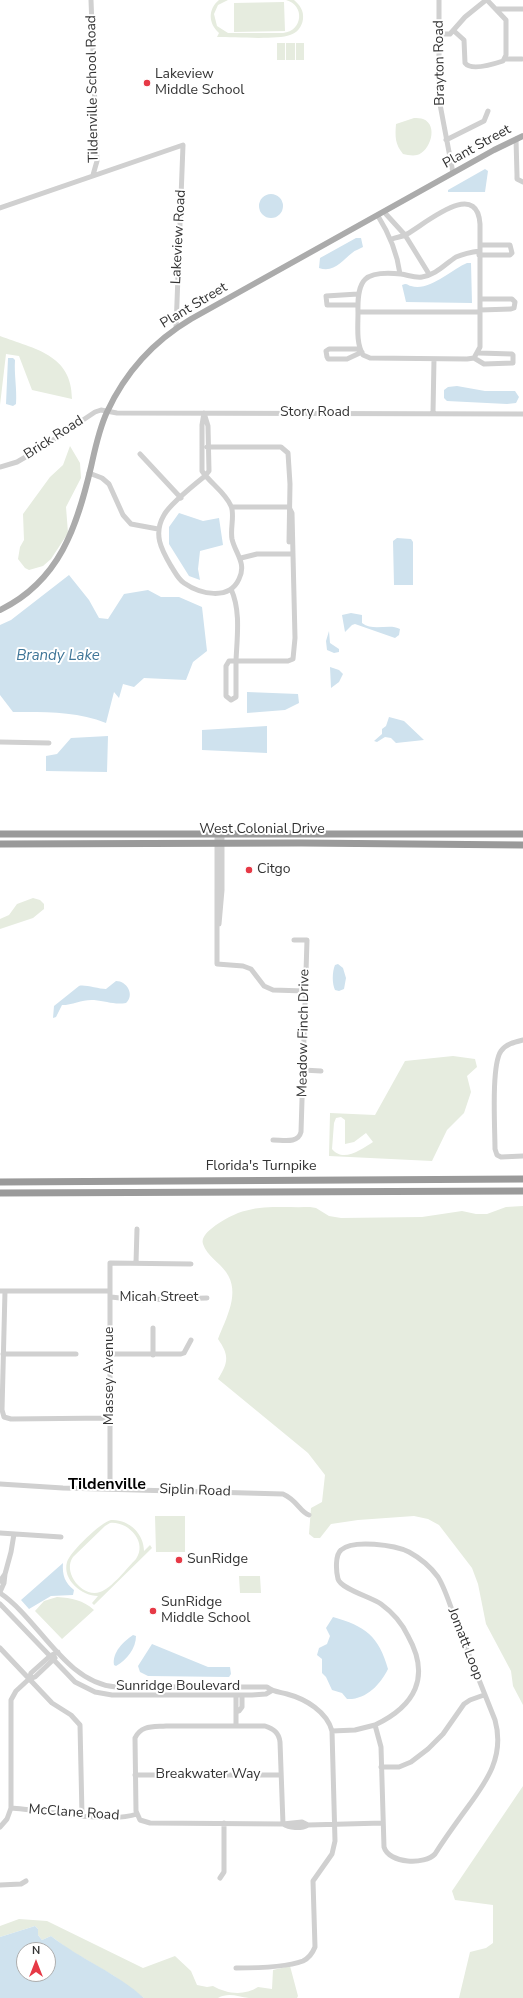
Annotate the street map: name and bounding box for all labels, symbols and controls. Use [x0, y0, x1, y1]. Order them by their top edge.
street label: Tildenville School Road [83, 15, 103, 163]
street label: Brayton Road [431, 20, 449, 106]
place label: Lakeview Middle School [155, 67, 244, 100]
marker: Lakeview Middle School [142, 78, 152, 88]
street label: Plant Street [440, 121, 514, 173]
street label: Lakeview Road [168, 189, 190, 285]
street label: Plant Street [157, 279, 231, 333]
street label: Story Road [280, 405, 350, 421]
street label: Brick Road [21, 413, 87, 463]
water label: Brandy Lake [16, 647, 100, 665]
street label: West Colonial Drive [199, 822, 325, 838]
place label: Citgo [257, 862, 290, 878]
marker: Citgo [244, 865, 254, 875]
street label: Meadow Finch Drive [294, 969, 314, 1097]
street label: Florida's Turnpike [206, 1159, 316, 1175]
street label: Micah Street [120, 1290, 198, 1306]
street label: Massey Avenue [102, 1327, 118, 1425]
district label: Tildenville [68, 1475, 146, 1495]
street label: Siplin Road [159, 1481, 231, 1501]
place label: SunRidge [187, 1552, 248, 1568]
marker: SunRidge [174, 1555, 184, 1565]
place label: SunRidge Middle School [161, 1595, 250, 1628]
street label: Jomatt Loop [444, 1605, 486, 1683]
marker: SunRidge Middle School [148, 1606, 158, 1616]
street label: Sunridge Boulevard [116, 1679, 240, 1695]
street label: Breakwater Way [155, 1767, 261, 1783]
street label: McClane Road [28, 1801, 120, 1825]
north arrow [16, 1942, 56, 1982]
text: N [32, 1943, 40, 1958]

